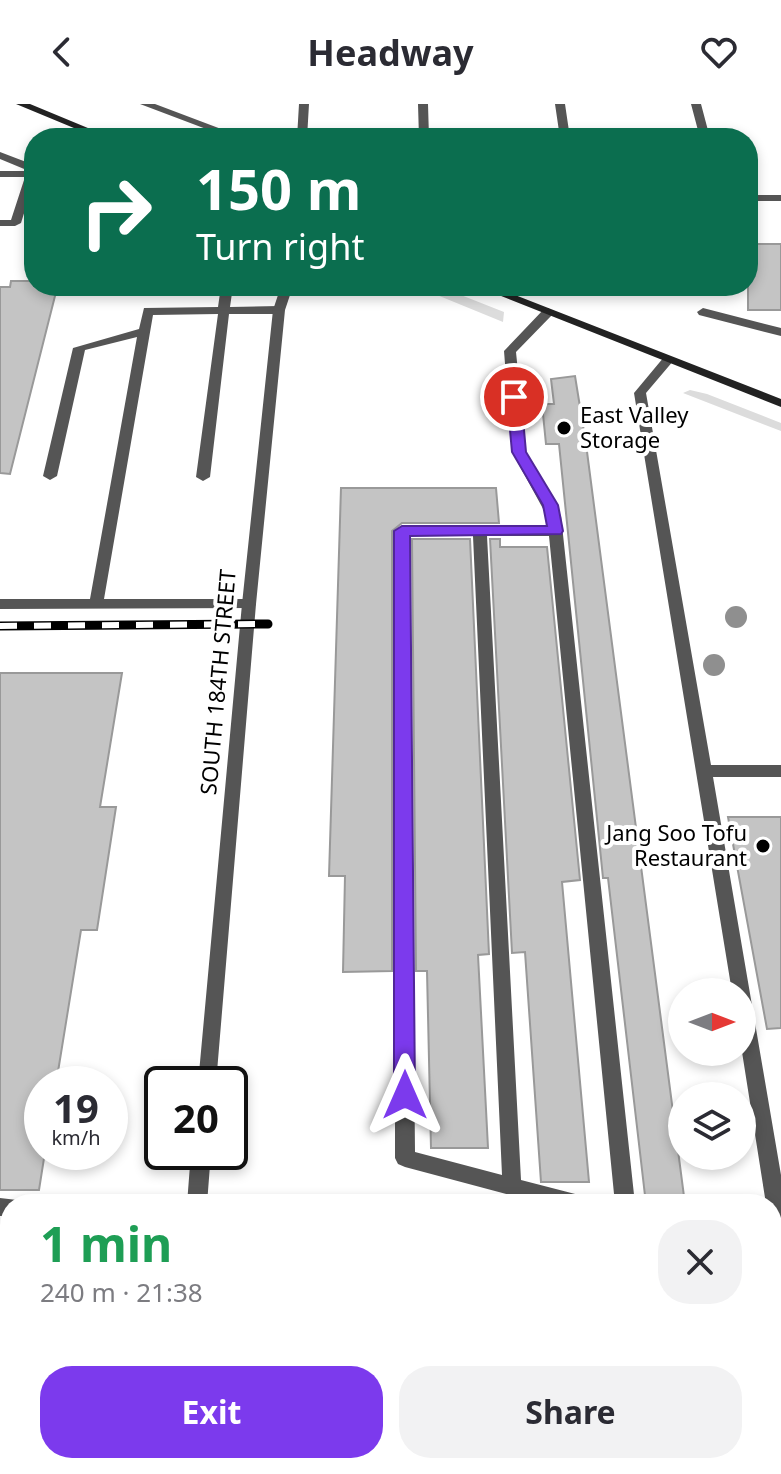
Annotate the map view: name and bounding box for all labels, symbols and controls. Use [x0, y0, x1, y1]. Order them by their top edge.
text: Headway [307, 28, 474, 77]
icon: back [40, 30, 84, 74]
icon: heart [697, 30, 741, 74]
text: 150 m [196, 150, 361, 226]
icon: right [64, 160, 168, 264]
text: Turn right [196, 222, 364, 271]
pin [480, 363, 548, 431]
icon: arrive [492, 375, 536, 419]
place label: East Valley Storage [580, 399, 689, 454]
marker: East Valley Storage [555, 419, 573, 437]
street label: SOUTH 184TH STREET [192, 568, 242, 796]
place label: Jang Soo Tofu Restaurant [604, 817, 747, 872]
marker: Jang Soo Tofu Restaurant [754, 837, 772, 855]
north arrow [668, 978, 756, 1066]
map controls [668, 978, 756, 1170]
position arrow [363, 1053, 447, 1137]
speed limit sign: 20 [144, 1066, 248, 1170]
text: 19 [53, 1080, 99, 1135]
button: layers [668, 1082, 756, 1170]
text: km/h [51, 1124, 101, 1151]
text: 1 min [40, 1211, 172, 1276]
button: close [658, 1220, 742, 1304]
text: 240 m · 21:38 [40, 1274, 203, 1310]
button: Exit [40, 1366, 383, 1458]
button: Share [399, 1366, 742, 1458]

